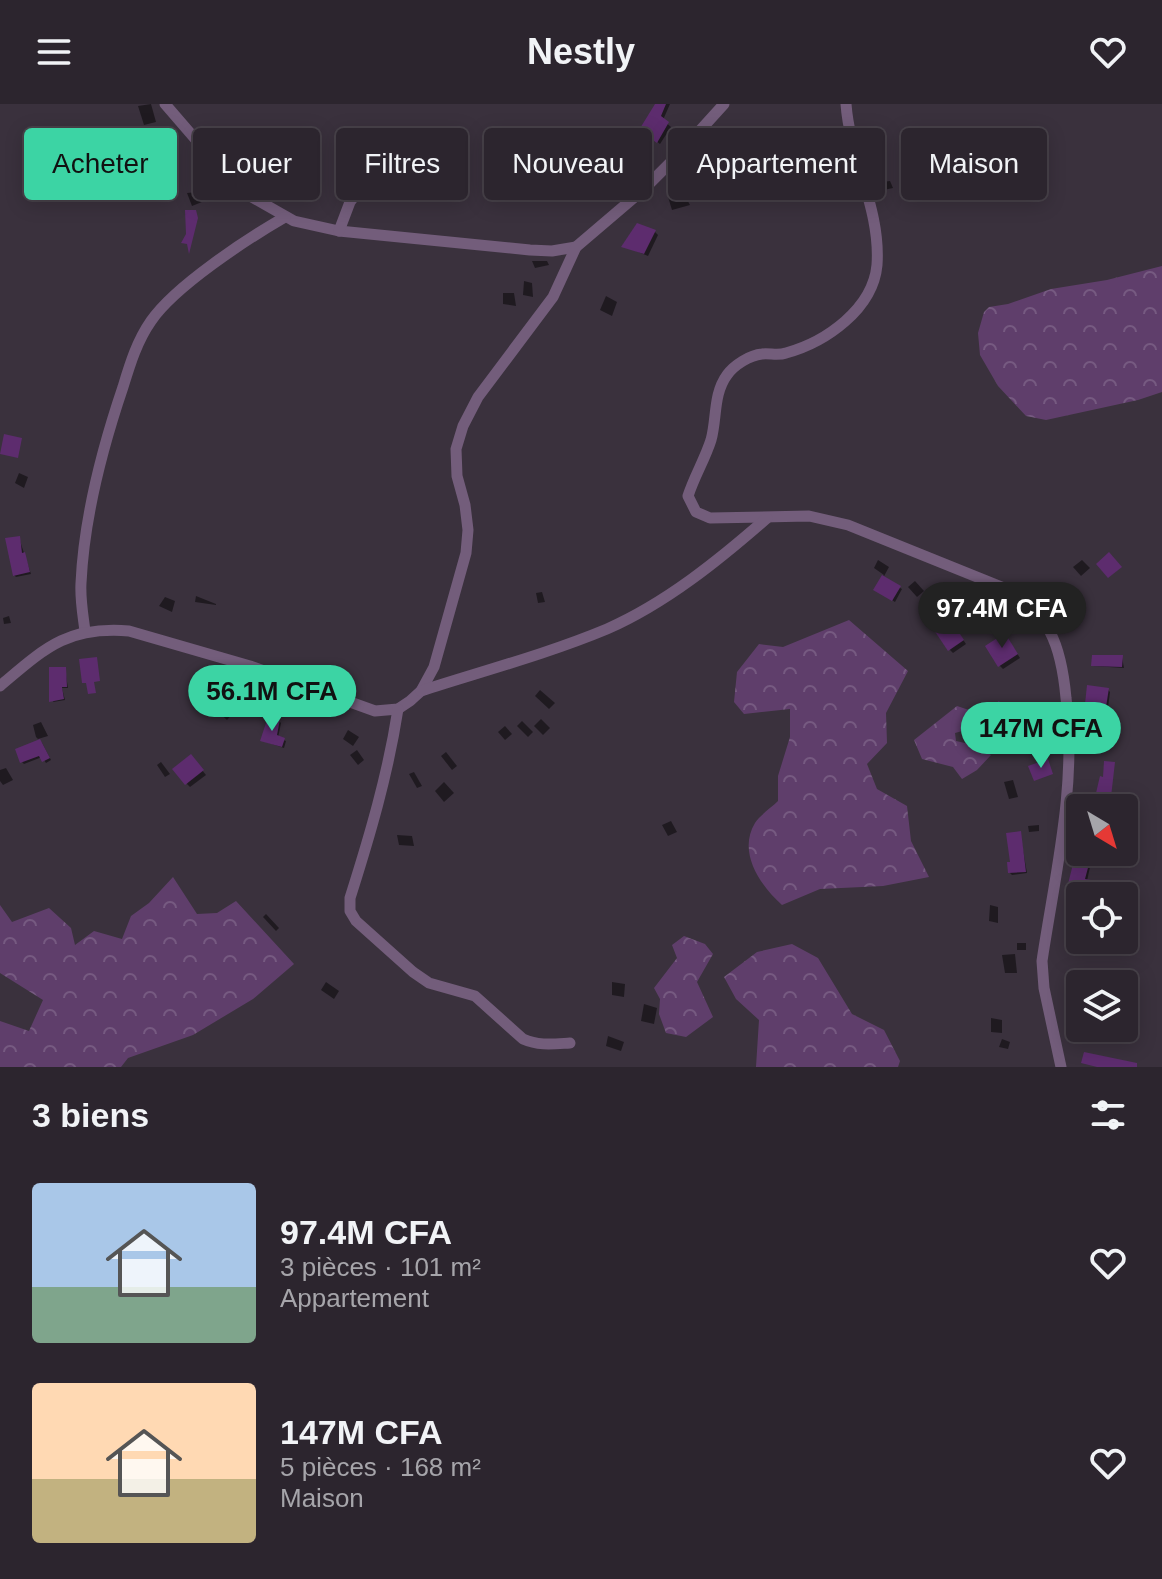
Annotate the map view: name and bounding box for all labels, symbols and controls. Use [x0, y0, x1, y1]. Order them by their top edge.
icon: menu [32, 30, 76, 74]
icon: heart [1086, 30, 1130, 74]
text: Nestly [527, 31, 635, 72]
chip: Acheter [24, 128, 177, 200]
chip: Louer [193, 128, 320, 200]
chip: Filtres [336, 128, 468, 200]
chip: Nouveau [484, 128, 652, 200]
chip: Appartement [668, 128, 885, 200]
chip: Maison [901, 128, 1047, 200]
pin: 97.4M CFA [910, 582, 1094, 650]
text: 97.4M CFA [936, 593, 1068, 623]
pin: 56.1M CFA [180, 665, 364, 733]
text: 56.1M CFA [206, 676, 338, 706]
pin: 147M CFA [958, 702, 1124, 770]
text: 147M CFA [979, 713, 1103, 743]
north arrow [1066, 794, 1138, 866]
map controls [1066, 794, 1138, 1042]
button: locate [1066, 882, 1138, 954]
button: layers [1066, 970, 1138, 1042]
icon: filters [1086, 1093, 1130, 1137]
text: 3 biens [32, 1096, 149, 1134]
text: 97.4M CFA [280, 1213, 452, 1251]
icon: home [96, 1215, 192, 1311]
icon: heart [1086, 1241, 1130, 1285]
text: 3 pièces · 101 m² [280, 1252, 481, 1282]
text: Appartement [280, 1283, 429, 1313]
text: 147M CFA [280, 1413, 443, 1451]
icon: home [96, 1415, 192, 1511]
icon: heart [1086, 1441, 1130, 1485]
text: 5 pièces · 168 m² [280, 1452, 481, 1482]
text: Maison [280, 1483, 364, 1513]

